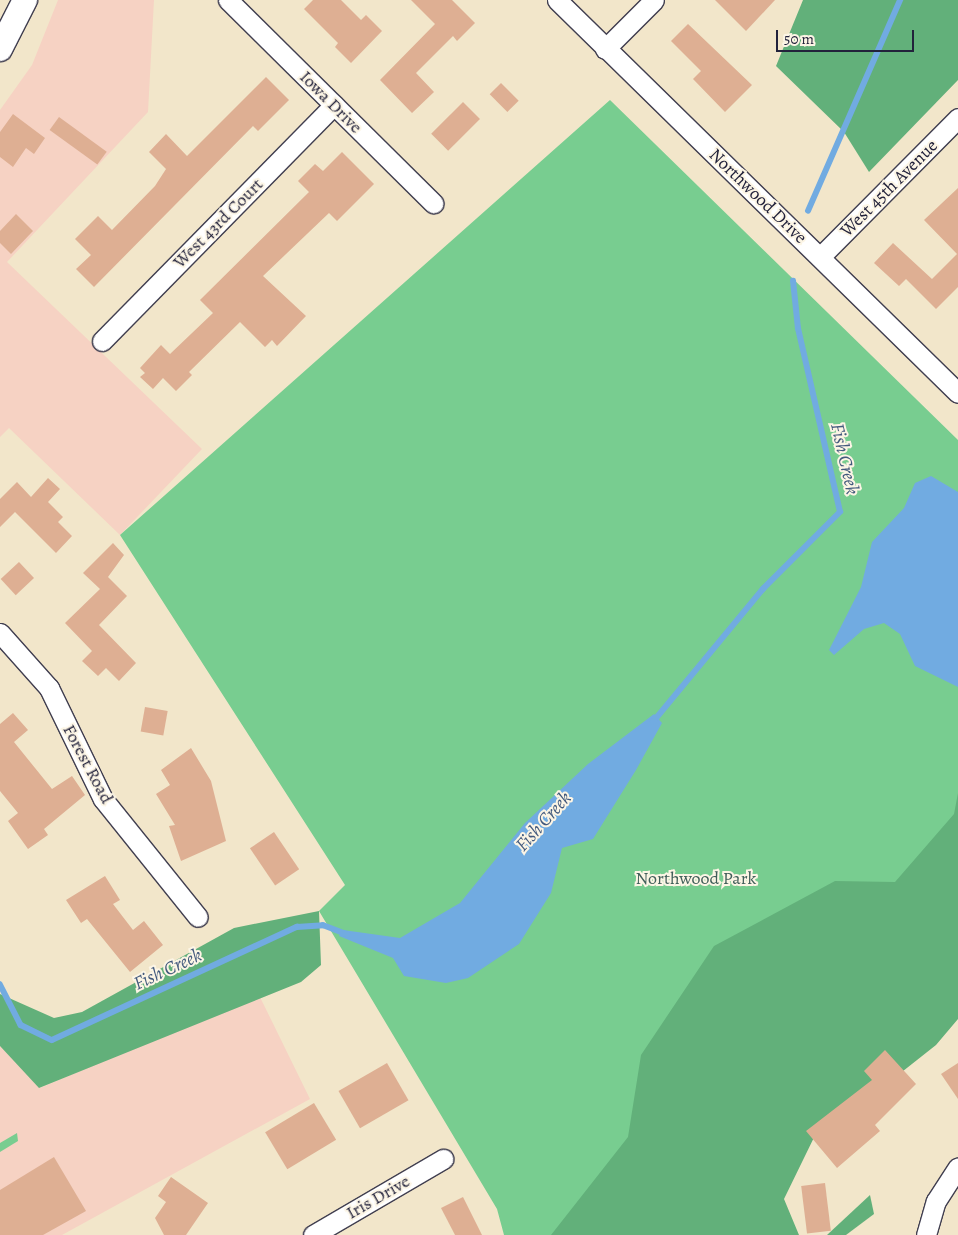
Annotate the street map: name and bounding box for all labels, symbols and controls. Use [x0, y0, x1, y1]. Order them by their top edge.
scale bar [778, 20, 916, 52]
text: 50 m [784, 29, 814, 49]
street label: Iowa Drive [295, 66, 367, 138]
street label: West 45th Avenue [836, 135, 942, 241]
street label: Northwood Drive [705, 144, 811, 248]
street label: West 43rd Court [169, 174, 267, 272]
water label: Fish Creek [825, 421, 863, 497]
street label: Forest Road [58, 721, 118, 807]
water label: Fish Creek [511, 787, 577, 857]
park label: Northwood Park [636, 867, 756, 889]
water label: Fish Creek [130, 944, 206, 996]
street label: Iris Drive [343, 1170, 413, 1224]

